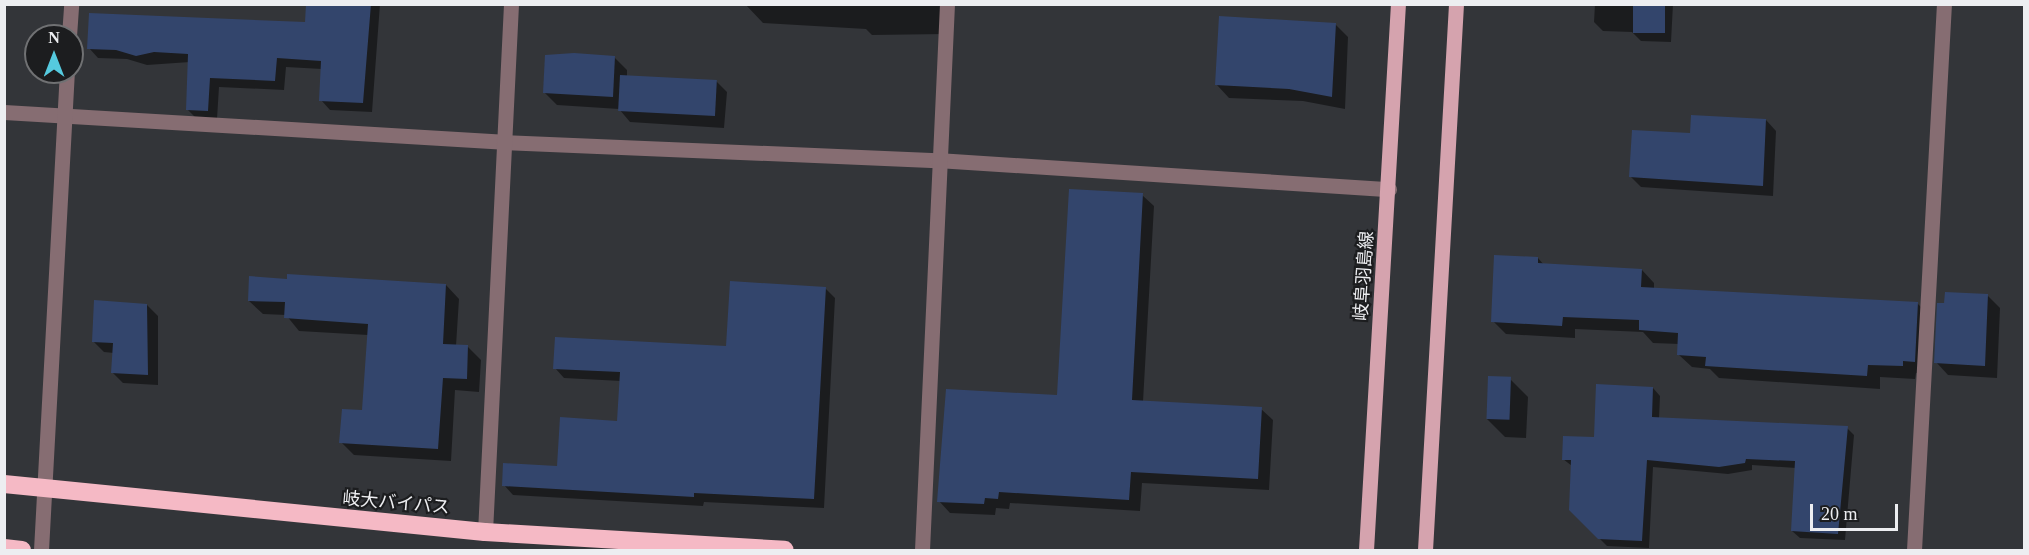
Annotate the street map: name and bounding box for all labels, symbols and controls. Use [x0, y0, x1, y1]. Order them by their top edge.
north arrow [24, 24, 84, 84]
text: N [48, 29, 60, 46]
street label: 岐阜羽島線 [1350, 230, 1378, 322]
street label: 岐大バイパス [341, 488, 451, 518]
scale bar [1813, 492, 1902, 530]
text: 20 m [1821, 504, 1858, 524]

